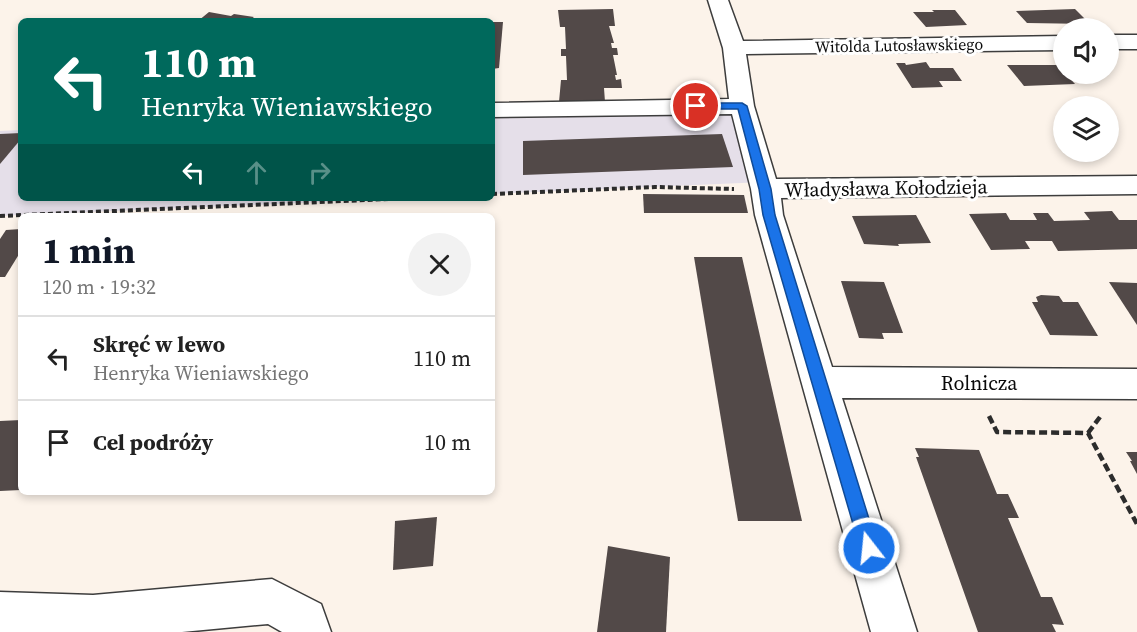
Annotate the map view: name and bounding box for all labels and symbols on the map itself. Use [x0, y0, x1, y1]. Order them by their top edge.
street label: Witolda Lutosławskiego [815, 33, 984, 57]
pin [670, 80, 721, 131]
street label: Władysława Kołodzieja [784, 172, 989, 204]
street label: Rolnicza [941, 369, 1018, 397]
position arrow [837, 516, 901, 580]

